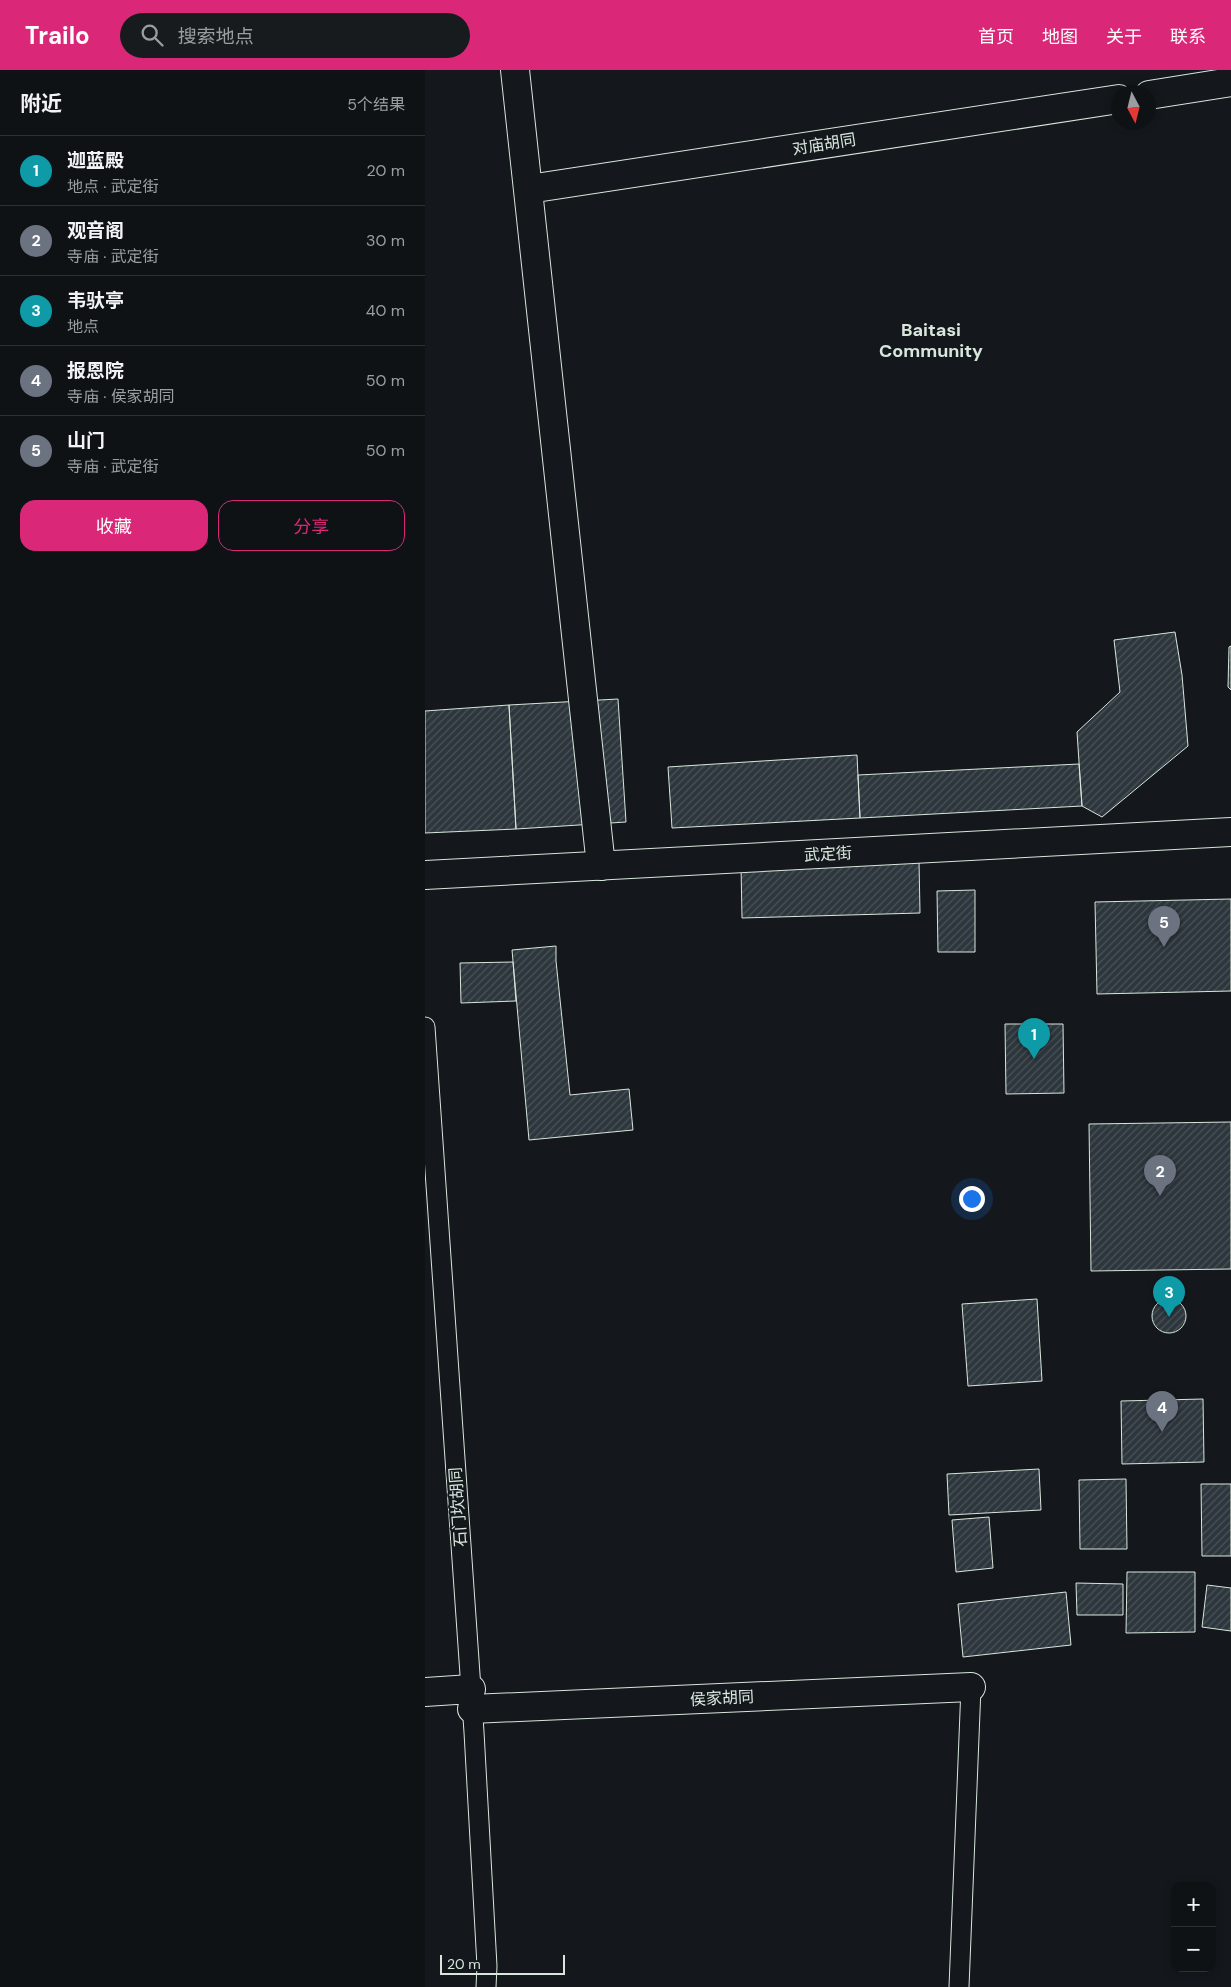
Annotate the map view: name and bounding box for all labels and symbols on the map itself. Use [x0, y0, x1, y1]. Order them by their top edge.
north arrow [1111, 85, 1156, 130]
street label: 对庙胡同 [791, 129, 857, 159]
district label: Baitasi Community [879, 318, 983, 363]
street label: 武定街 [803, 842, 853, 866]
pin: 5 [1148, 906, 1180, 947]
pin: 1 [1018, 1018, 1050, 1059]
pin: 2 [1144, 1155, 1176, 1196]
your location [959, 1186, 985, 1212]
pin: 3 [1153, 1276, 1185, 1317]
pin: 4 [1146, 1391, 1178, 1432]
street label: 石门坎胡同 [445, 1466, 471, 1548]
street label: 侯家胡同 [689, 1686, 755, 1710]
scale bar [440, 1952, 565, 1975]

